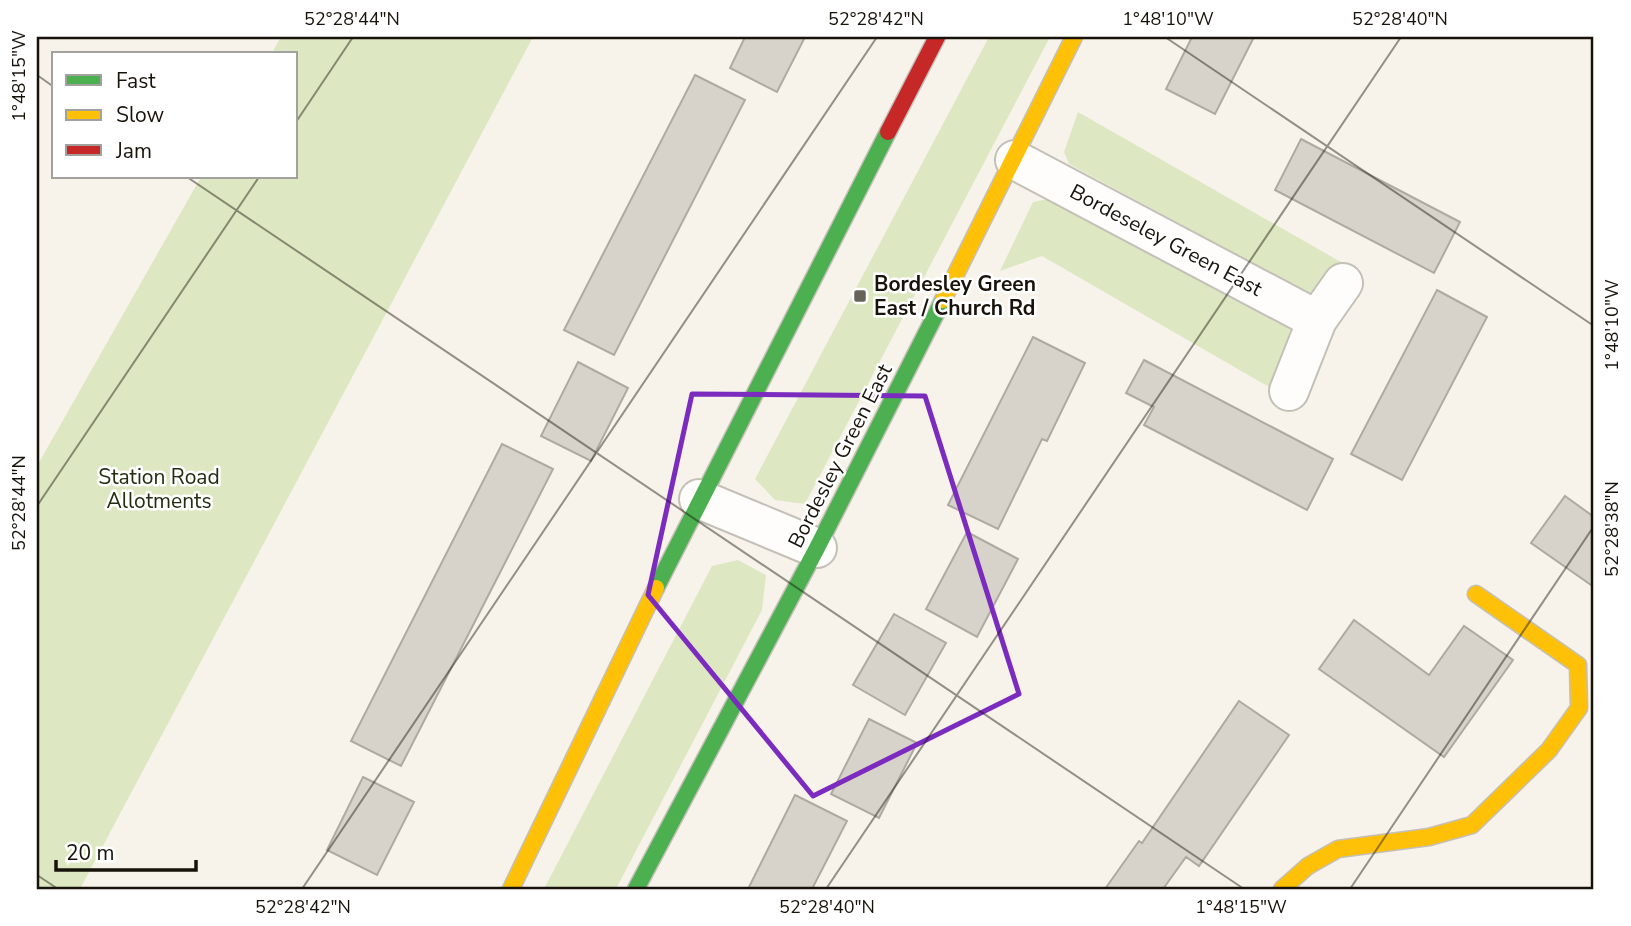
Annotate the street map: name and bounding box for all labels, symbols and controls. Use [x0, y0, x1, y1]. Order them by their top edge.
text: 52°28'44"N [304, 7, 400, 31]
text: 52°28'42"N [828, 7, 924, 31]
text: 1°48'10"W [1122, 7, 1214, 31]
text: 52°28'40"N [1352, 7, 1448, 31]
text: 1°48'15"W [7, 30, 31, 122]
legend [52, 52, 298, 178]
text: Fast [116, 67, 156, 95]
text: Slow [116, 101, 165, 129]
text: Jam [115, 137, 152, 165]
street label: Bordeseley Green East [1065, 177, 1268, 303]
place label: Bordesley Green East / Church Rd [874, 270, 1036, 322]
text: 1°48'10"W [1600, 279, 1624, 371]
marker: Bordesley Green East / Church Rd [852, 288, 868, 304]
street label: Bordesley Green East [781, 359, 899, 553]
text: 52°28'44"N [7, 455, 31, 551]
park label: Station Road Allotments [98, 463, 220, 515]
text: 52°28'38"N [1600, 481, 1624, 577]
scale bar [56, 828, 196, 872]
text: 20 m [66, 839, 115, 867]
text: 52°28'42"N [255, 895, 351, 919]
text: 52°28'40"N [779, 895, 875, 919]
text: 1°48'15"W [1195, 895, 1287, 919]

